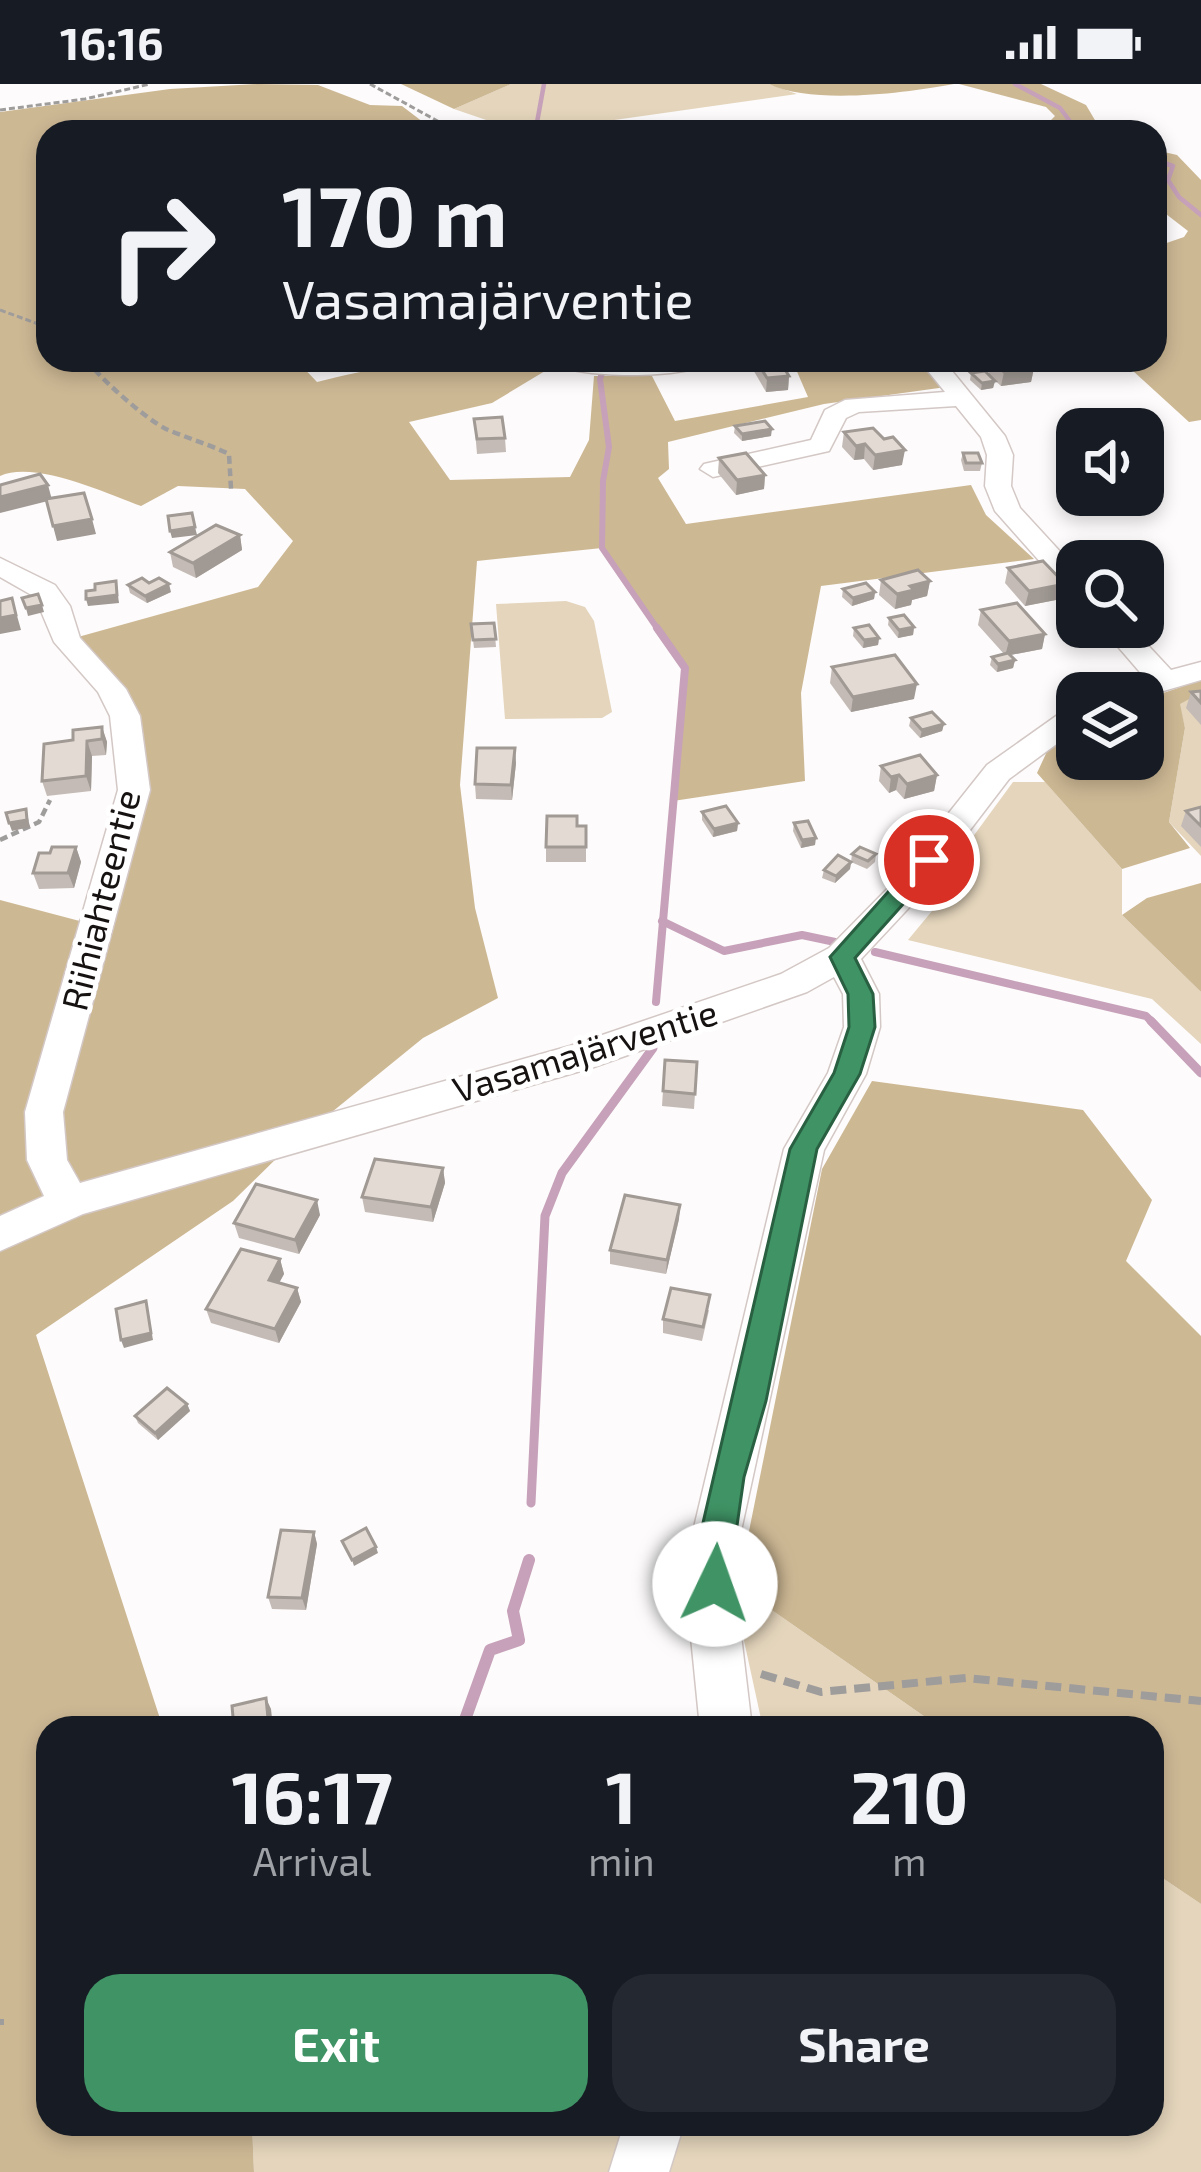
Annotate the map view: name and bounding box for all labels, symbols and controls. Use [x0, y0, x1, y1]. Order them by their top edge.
text: 16:16 [60, 15, 164, 69]
text: 170 m [282, 163, 508, 264]
icon: right [84, 168, 240, 324]
text: Vasamajärventie [282, 265, 693, 330]
map controls [1056, 408, 1164, 780]
button: sound [1056, 408, 1164, 516]
button: search [1056, 540, 1164, 648]
button: layers [1056, 672, 1164, 780]
street label: Riihiahteentie [51, 785, 148, 1014]
pin [878, 809, 980, 911]
icon: arrive [896, 827, 962, 893]
street label: Vasamajärventie [447, 989, 722, 1110]
position arrow [652, 1521, 778, 1647]
text: 16:17 [231, 1752, 393, 1838]
text: 1 [606, 1752, 637, 1838]
text: 210 [850, 1752, 969, 1838]
text: Arrival [253, 1837, 371, 1884]
text: min [588, 1837, 655, 1884]
text: m [892, 1837, 926, 1884]
button: Exit [84, 1974, 588, 2112]
button: Share [612, 1974, 1116, 2112]

